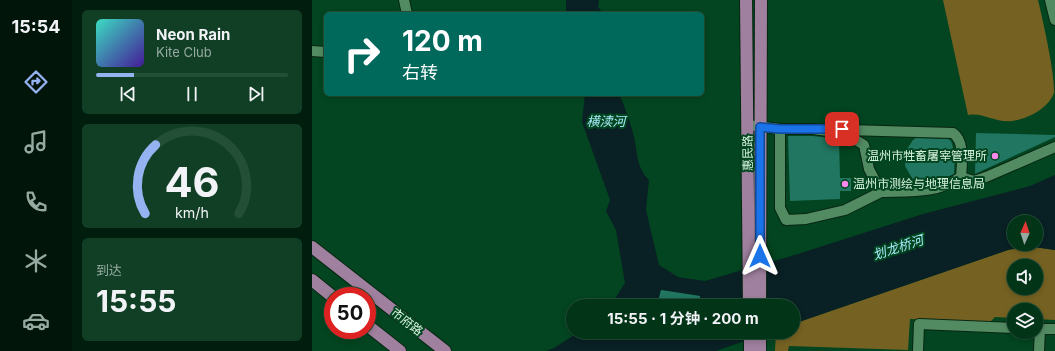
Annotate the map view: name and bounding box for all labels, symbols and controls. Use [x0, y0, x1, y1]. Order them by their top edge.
text: 15:54 [12, 16, 60, 37]
text: 120 m [402, 24, 483, 58]
text: Neon Rain [156, 25, 230, 44]
icon: right [336, 28, 388, 80]
text: Kite Club [156, 44, 212, 60]
text: 右转 [402, 62, 438, 83]
icon: directions [22, 68, 50, 96]
icon: previous [117, 83, 139, 105]
icon: pause [181, 83, 203, 105]
icon: next [245, 83, 267, 105]
pin [825, 112, 859, 146]
water label: 横渎河 [586, 113, 628, 129]
icon: arrive [831, 118, 853, 140]
icon: music [22, 128, 50, 156]
street label: 惠民路 [740, 135, 755, 171]
place label: 温州市牲畜屠宰管理所 [867, 148, 987, 163]
marker: 温州市牲畜屠宰管理所 [990, 151, 1000, 161]
text: 46 [164, 156, 220, 206]
place label: 温州市测绘与地理信息局 [853, 176, 985, 191]
marker: 温州市测绘与地理信息局 [840, 179, 850, 189]
icon: phone [22, 188, 50, 216]
text: km/h [175, 203, 209, 220]
north arrow [1007, 215, 1043, 251]
map controls [1007, 215, 1043, 339]
water label: 划龙桥河 [871, 230, 928, 263]
position arrow [739, 235, 781, 277]
icon: climate [22, 247, 50, 275]
button: sound [1007, 259, 1043, 295]
text: 到达 [96, 262, 122, 278]
text: 15:55 [96, 283, 176, 319]
speed limit sign: 50 [324, 287, 376, 339]
button: layers [1007, 303, 1043, 339]
street label: 市府路 [389, 305, 426, 339]
icon: car [22, 307, 50, 335]
text: 15:55 · 1 分钟 · 200 m [607, 309, 759, 328]

